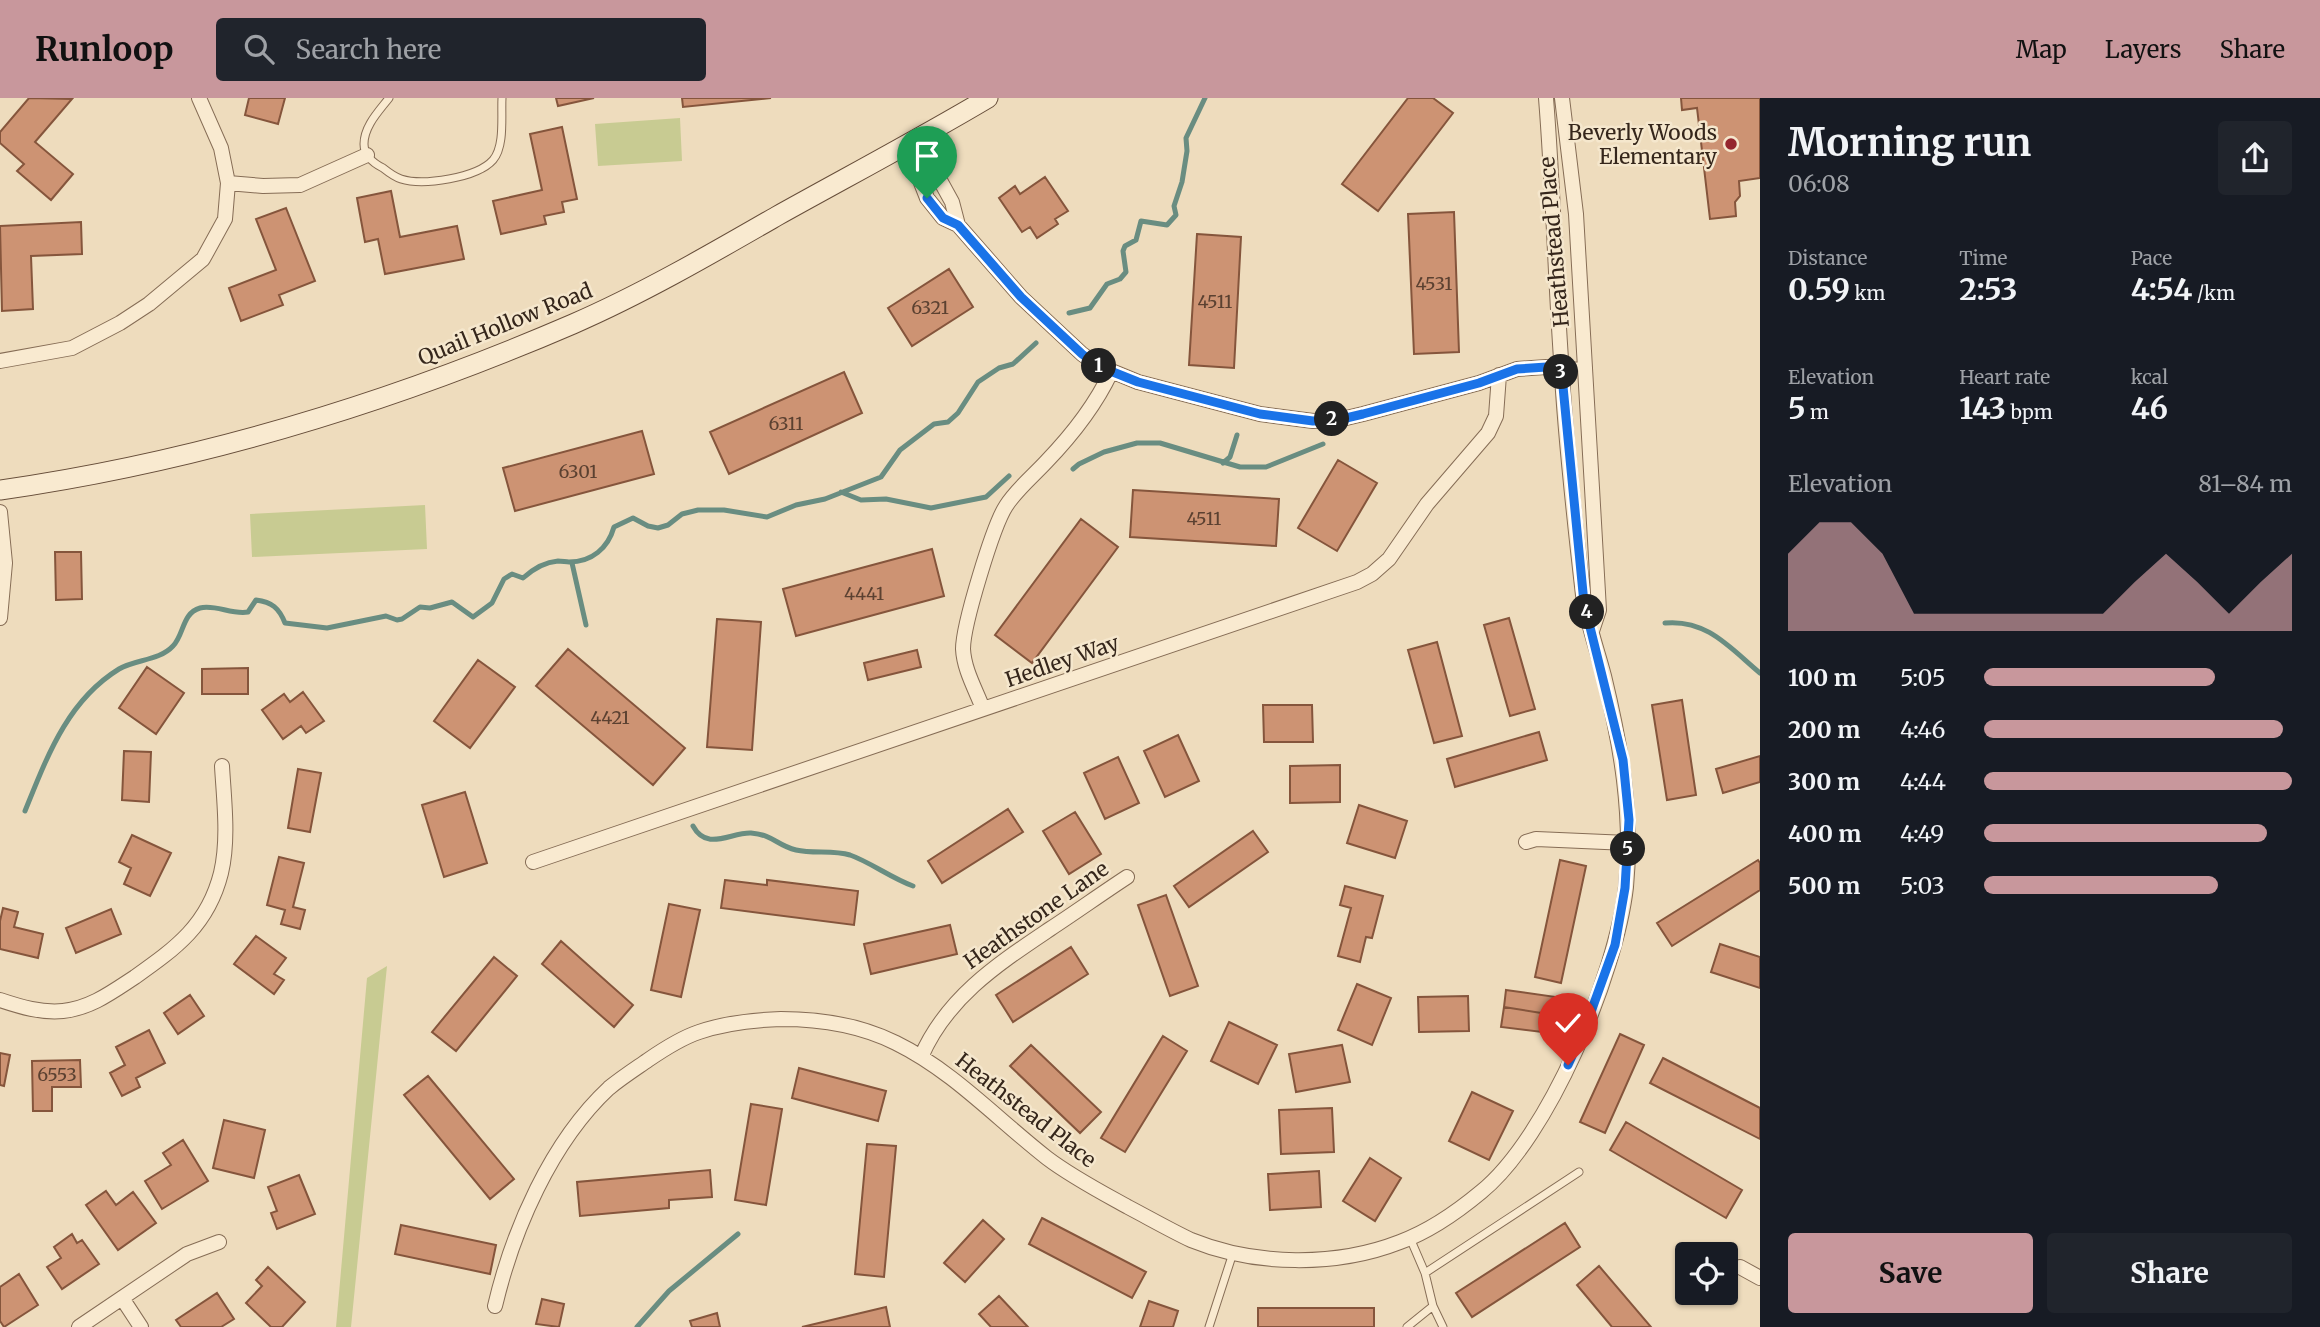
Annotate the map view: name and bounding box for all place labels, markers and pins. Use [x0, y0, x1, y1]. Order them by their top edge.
place label: Beverly Woods Elementary [1568, 119, 1718, 170]
pin [897, 126, 957, 198]
marker: Beverly Woods Elementary [1723, 136, 1739, 152]
pin: 1 [1082, 348, 1116, 384]
pin: 3 [1544, 354, 1578, 390]
pin: 2 [1314, 402, 1350, 436]
pin: 4 [1570, 594, 1604, 630]
pin: 5 [1610, 832, 1646, 866]
pin [1538, 993, 1598, 1065]

